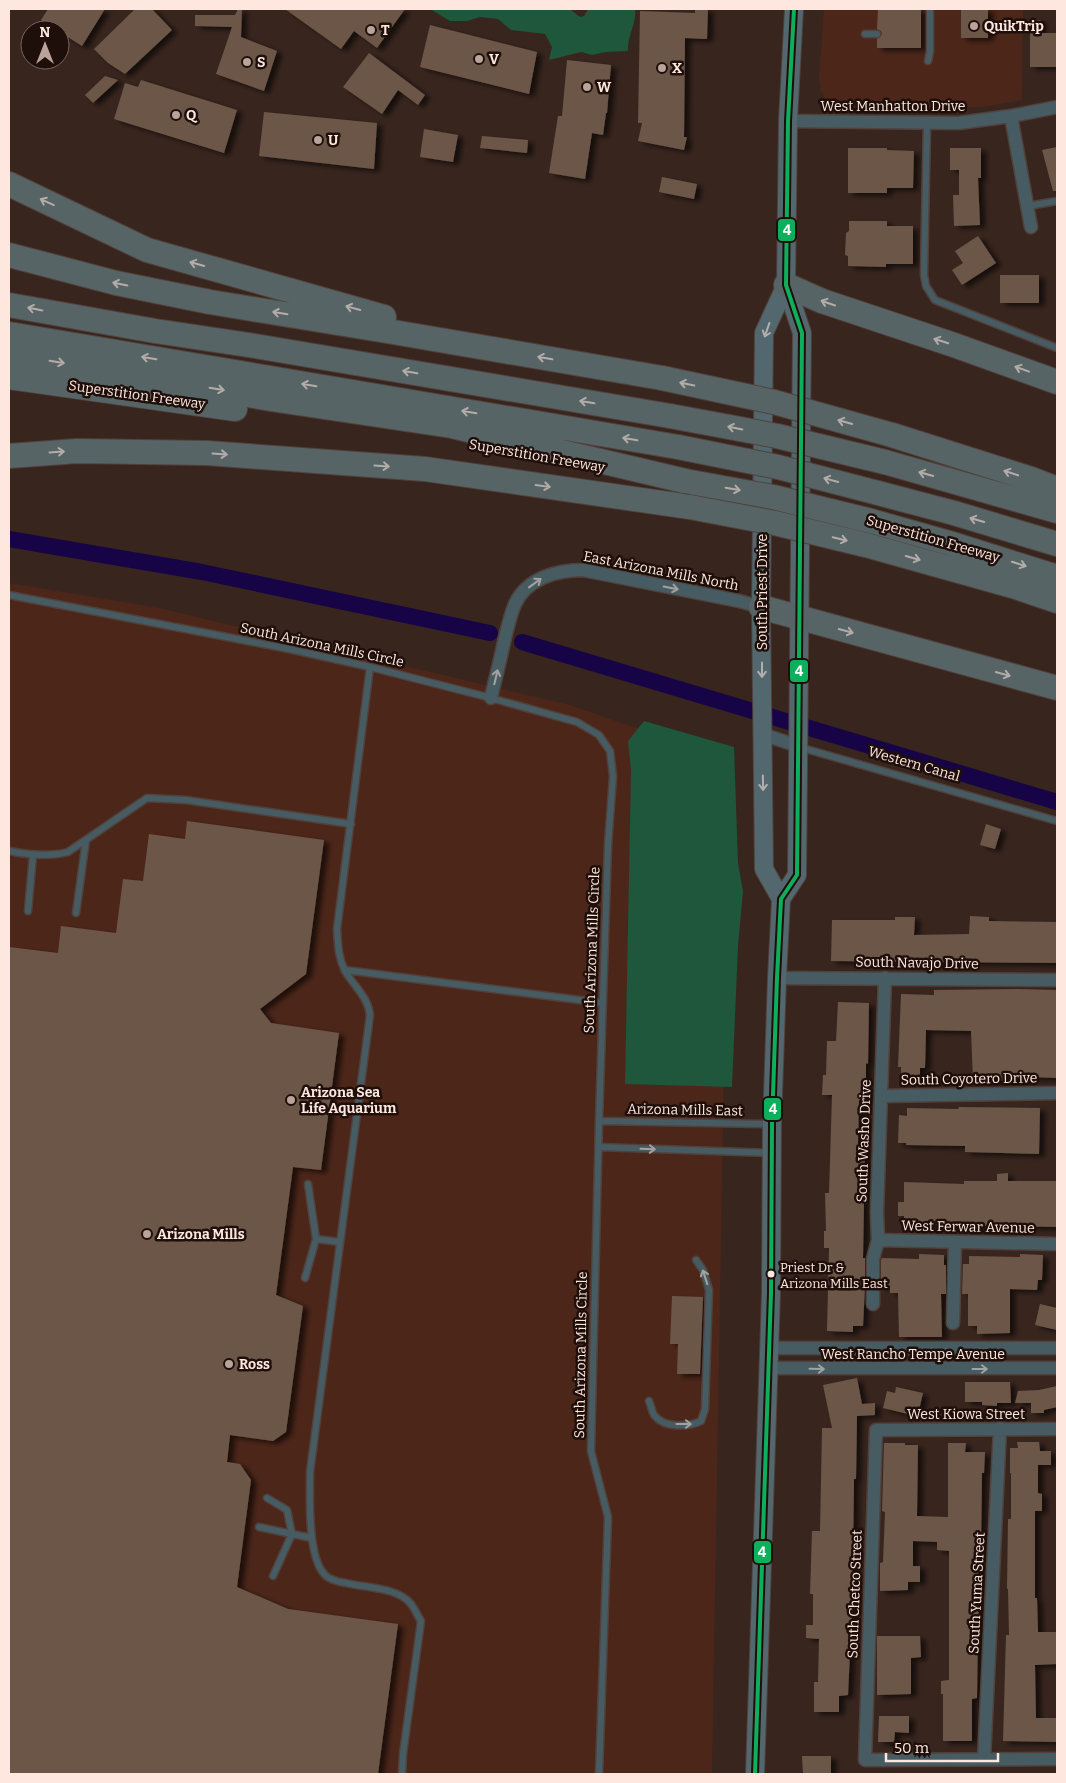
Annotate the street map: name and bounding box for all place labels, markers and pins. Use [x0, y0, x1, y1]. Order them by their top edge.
place label: QuikTrip [984, 18, 1044, 35]
marker: QuikTrip [968, 20, 980, 32]
place label: T [381, 22, 390, 39]
marker: T [365, 24, 377, 36]
place label: V [489, 51, 499, 68]
marker: V [473, 53, 485, 65]
place label: S [257, 54, 265, 71]
marker: S [241, 56, 253, 68]
place label: X [672, 60, 682, 77]
marker: X [656, 62, 668, 74]
place label: W [597, 79, 612, 96]
marker: W [581, 81, 593, 93]
place label: Q [186, 107, 198, 124]
marker: Q [170, 109, 182, 121]
place label: U [328, 132, 339, 149]
marker: U [312, 134, 324, 146]
place label: Arizona Sea Life Aquarium [301, 1084, 397, 1117]
marker: Arizona Sea Life Aquarium [285, 1094, 297, 1106]
place label: Arizona Mills [157, 1226, 245, 1243]
marker: Arizona Mills [141, 1228, 153, 1240]
place label: Priest Dr & Arizona Mills East [780, 1260, 888, 1291]
marker: Priest Dr & Arizona Mills East [766, 1269, 776, 1279]
place label: Ross [239, 1356, 270, 1373]
marker: Ross [223, 1358, 235, 1370]

